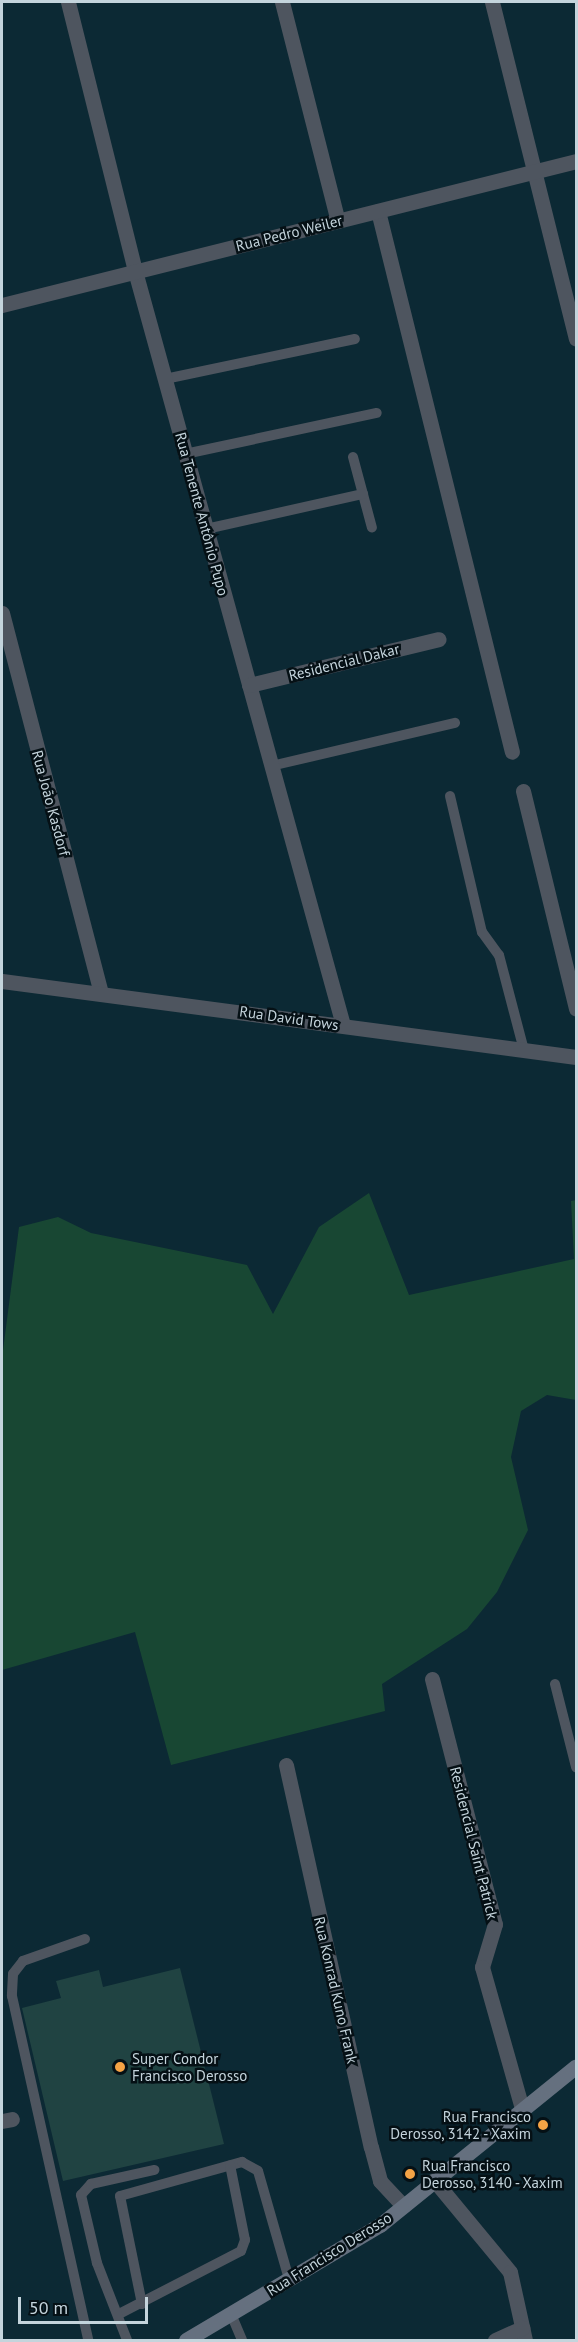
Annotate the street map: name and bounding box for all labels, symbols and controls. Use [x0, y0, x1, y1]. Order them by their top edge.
street label: Rua Pedro Weiler [234, 211, 344, 255]
street label: Rua Tenente Antônio Pupo [171, 430, 233, 598]
street label: Residencial Dakar [287, 640, 401, 684]
street label: Rua João Kasdorf [28, 748, 74, 858]
street label: Rua David Tows [238, 1002, 340, 1034]
street label: Residencial Saint Patrick [446, 1765, 502, 1921]
street label: Rua Konrad Kuno Frank [310, 1915, 362, 2065]
place label: Super Condor Francisco Derosso [132, 2049, 247, 2084]
marker: Super Condor Francisco Derosso [113, 2060, 127, 2074]
place label: Rua Francisco Derosso, 3142 - Xaxim [386, 2107, 531, 2142]
marker: Rua Francisco Derosso, 3142 - Xaxim [536, 2118, 550, 2132]
place label: Rua Francisco Derosso, 3140 - Xaxim [422, 2156, 567, 2191]
marker: Rua Francisco Derosso, 3140 - Xaxim [403, 2167, 417, 2181]
street label: Rua Francisco Derosso [263, 2208, 395, 2300]
scale bar [21, 2285, 152, 2323]
text: 50 m [29, 2296, 68, 2319]

